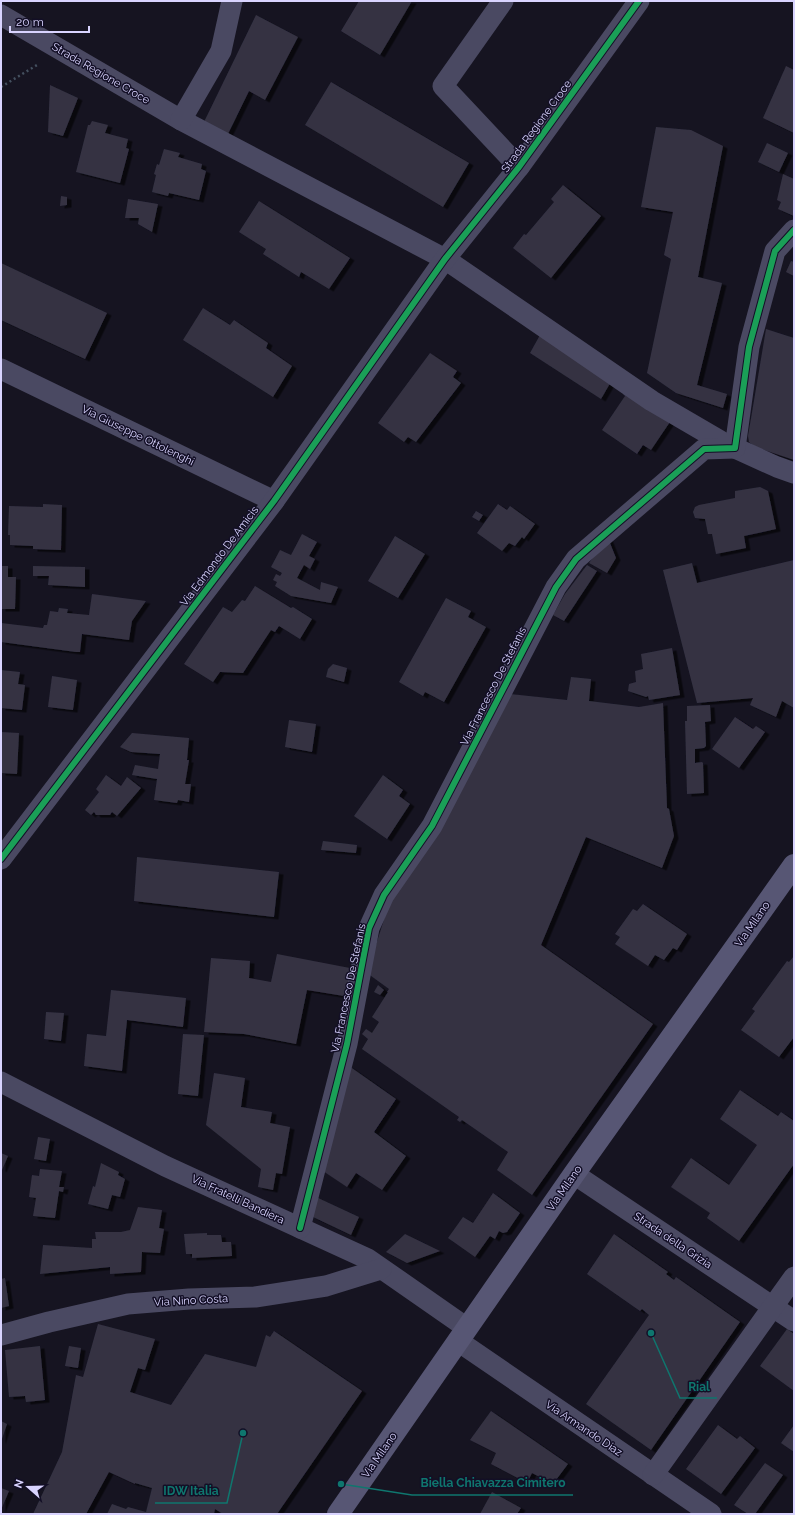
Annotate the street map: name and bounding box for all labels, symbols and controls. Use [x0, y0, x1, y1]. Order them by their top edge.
scale bar [10, 8, 89, 34]
text: 20 m [16, 15, 44, 29]
street label: Strada Regione Croce [50, 40, 152, 107]
street label: Strada Regione Croce [499, 77, 575, 175]
street label: Via Giuseppe Ottolenghi [79, 403, 196, 468]
street label: Via Edmondo De Amicis [178, 504, 261, 609]
street label: Via Francesco De Stefanis [458, 625, 529, 748]
street label: Via Milano [732, 899, 773, 950]
street label: Via Francesco De Stefanis [328, 922, 369, 1054]
street label: Via Milano [544, 1163, 585, 1214]
street label: Via Fratelli Bandiera [189, 1172, 286, 1227]
street label: Strada della Grizia [631, 1209, 714, 1271]
street label: Via Nino Costa [154, 1292, 229, 1309]
callout: Rial [680, 1374, 717, 1398]
text: Rial [688, 1380, 710, 1394]
street label: Via Armando Diaz [543, 1398, 625, 1459]
street label: Via Milano [359, 1430, 400, 1481]
north arrow [8, 1467, 48, 1507]
callout: Biella Chiavazza Cimitero [412, 1471, 573, 1495]
text: Biella Chiavazza Cimitero [421, 1476, 565, 1490]
text: N [12, 1478, 27, 1490]
callout: IDW Italia [155, 1479, 227, 1503]
text: IDW Italia [163, 1484, 219, 1498]

